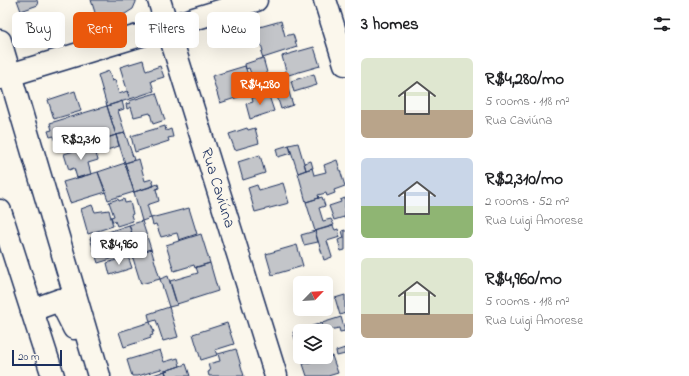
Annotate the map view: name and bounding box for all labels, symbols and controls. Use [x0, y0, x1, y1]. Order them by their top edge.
chip: Buy [12, 12, 65, 48]
chip: Rent [73, 12, 127, 48]
chip: Filters [135, 12, 199, 48]
chip: New [207, 12, 260, 48]
text: 3 homes [361, 12, 419, 37]
icon: filters [651, 13, 673, 35]
text: R$4,280/mo [485, 67, 564, 92]
pin: R$4,280 [223, 72, 297, 106]
icon: home [393, 74, 441, 122]
text: R$4,280 [240, 75, 280, 94]
text: 5 rooms · 118 m² [485, 92, 570, 111]
text: Rua Caviúna [485, 111, 552, 130]
pin: R$2,310 [44, 127, 118, 161]
text: R$2,310 [62, 130, 100, 149]
street label: Rua Caviúna [194, 145, 241, 231]
text: R$2,310/mo [485, 167, 563, 192]
icon: home [393, 174, 441, 222]
text: 2 rooms · 52 m² [485, 192, 569, 211]
text: Rua Luigi Amorese [485, 211, 583, 230]
pin: R$4,960 [82, 232, 156, 266]
text: R$4,960 [100, 235, 138, 254]
text: R$4,960/mo [485, 267, 562, 292]
icon: home [393, 274, 441, 322]
north arrow [293, 276, 333, 316]
map controls [293, 276, 333, 364]
text: 5 rooms · 118 m² [485, 292, 570, 311]
text: Rua Luigi Amorese [485, 311, 583, 330]
button: layers [293, 324, 333, 364]
scale bar [12, 348, 62, 367]
text: 20 m [18, 349, 40, 365]

